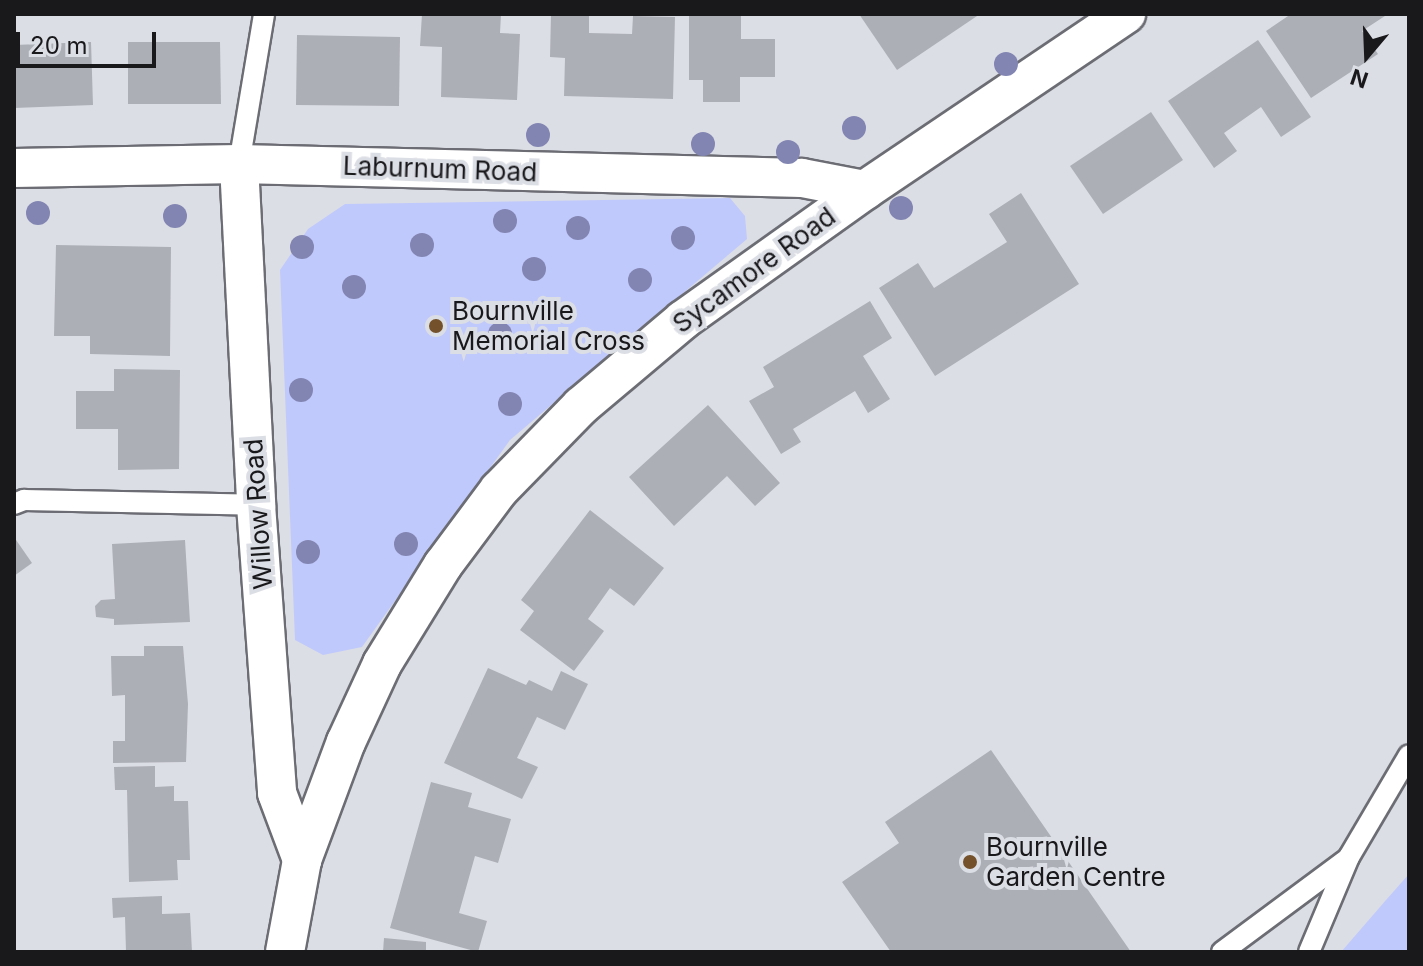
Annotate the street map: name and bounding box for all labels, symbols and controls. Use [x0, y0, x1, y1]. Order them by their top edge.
scale bar [20, 16, 160, 66]
north arrow [1327, 16, 1407, 96]
text: 20 m [30, 31, 88, 60]
text: N [1347, 64, 1371, 94]
street label: Laburnum Road [342, 150, 538, 188]
street label: Sycamore Road [667, 201, 841, 339]
place label: Bournville Memorial Cross [452, 295, 645, 356]
marker: Bournville Memorial Cross [427, 317, 445, 335]
street label: Willow Road [237, 438, 279, 590]
place label: Bournville Garden Centre [986, 831, 1166, 892]
marker: Bournville Garden Centre [961, 853, 979, 871]

